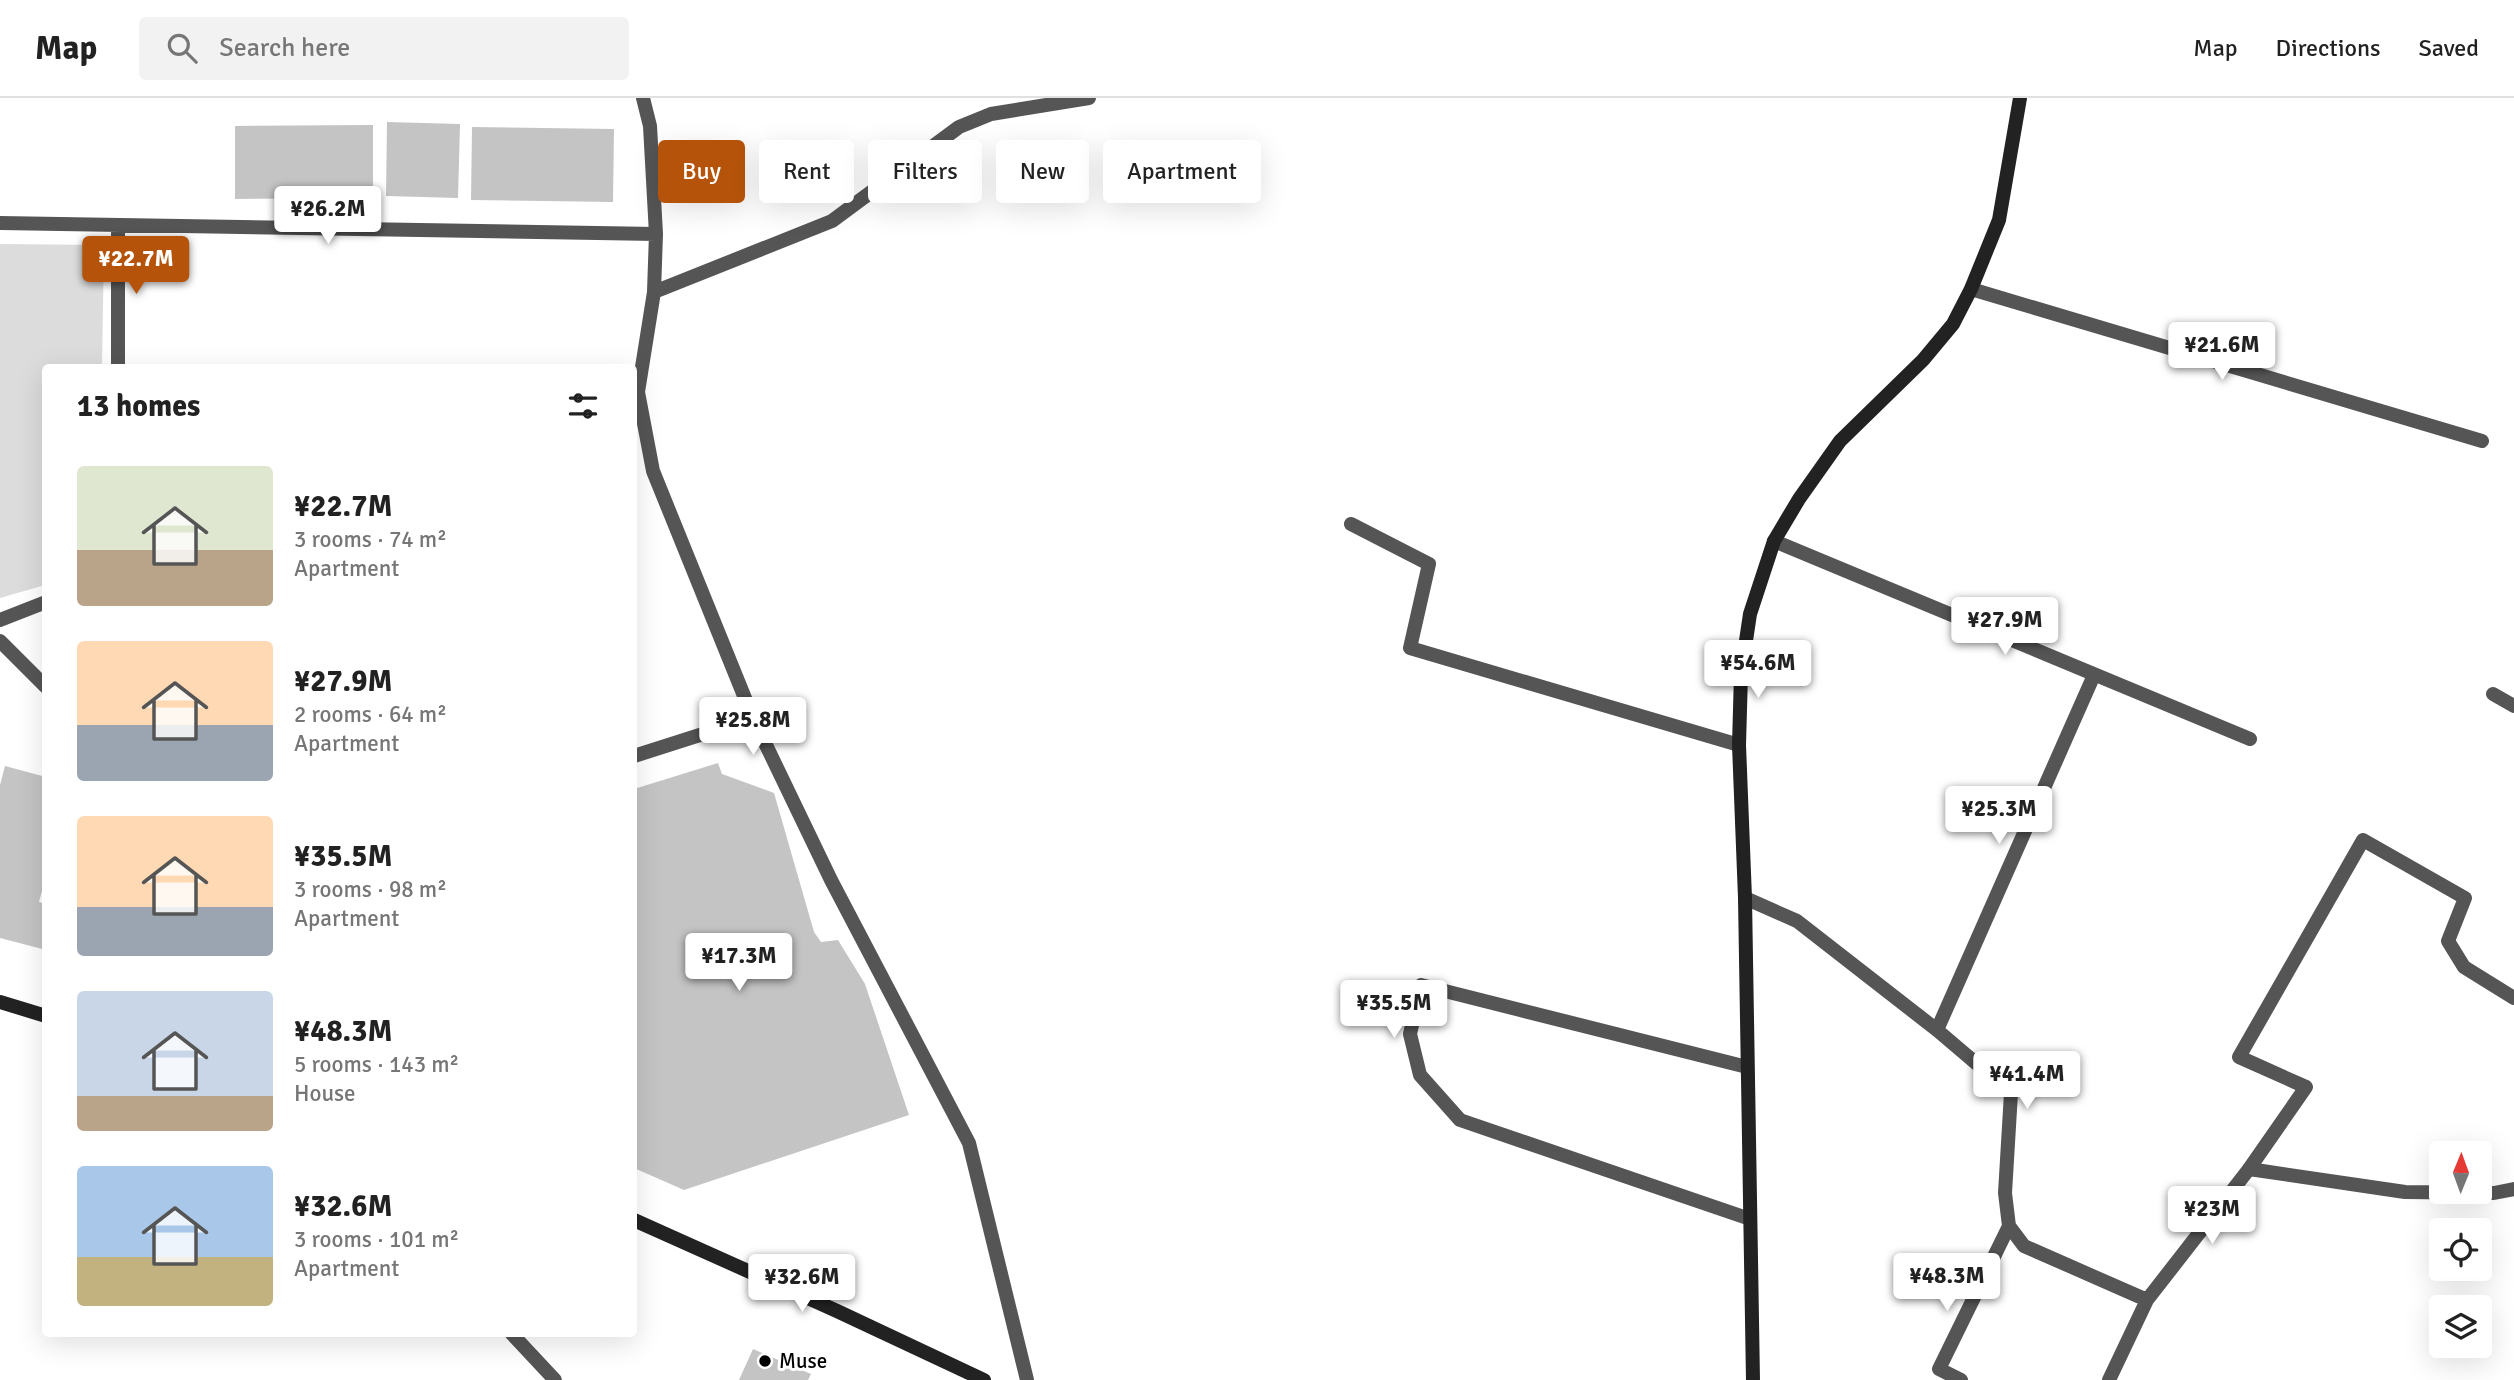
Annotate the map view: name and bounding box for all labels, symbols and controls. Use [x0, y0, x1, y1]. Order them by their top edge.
search box [139, 17, 629, 80]
text: Map [35, 28, 97, 69]
icon: search [163, 29, 201, 67]
text: Search here [219, 32, 350, 64]
text: Map [2193, 33, 2238, 63]
text: Directions [2276, 33, 2381, 63]
text: Saved [2419, 33, 2479, 63]
chip: Buy [658, 140, 745, 203]
chip: Rent [759, 140, 854, 203]
chip: Filters [868, 140, 982, 203]
chip: New [996, 140, 1089, 203]
chip: Apartment [1103, 140, 1261, 203]
pin: ¥26.2M [271, 186, 385, 246]
text: ¥26.2M [290, 194, 366, 223]
pin: ¥22.7M [79, 236, 193, 296]
text: ¥22.7M [98, 244, 174, 273]
pin: ¥21.6M [2165, 322, 2279, 382]
text: ¥21.6M [2184, 330, 2260, 359]
icon: filters [564, 387, 602, 425]
text: 13 homes [77, 388, 200, 425]
text: ¥22.7M [294, 488, 392, 525]
icon: home [133, 494, 217, 578]
text: 3 rooms · 74 m² [294, 525, 447, 554]
text: Apartment [294, 554, 399, 583]
pin: ¥27.9M [1948, 598, 2062, 657]
text: ¥27.9M [1967, 605, 2043, 634]
pin: ¥54.6M [1701, 640, 1815, 700]
text: ¥54.6M [1720, 648, 1796, 677]
text: ¥27.9M [294, 663, 392, 700]
icon: home [133, 669, 217, 753]
pin: ¥25.8M [696, 698, 810, 757]
text: 2 rooms · 64 m² [294, 700, 447, 729]
text: ¥25.8M [715, 705, 791, 734]
text: Apartment [294, 729, 399, 758]
pin: ¥25.3M [1942, 786, 2056, 846]
text: ¥25.3M [1961, 794, 2037, 823]
text: ¥35.5M [294, 838, 392, 875]
icon: home [133, 844, 217, 928]
text: 3 rooms · 98 m² [294, 875, 447, 904]
text: Apartment [294, 904, 399, 933]
pin: ¥17.3M [682, 934, 796, 993]
text: ¥17.3M [701, 941, 777, 970]
pin: ¥35.5M [1337, 981, 1451, 1040]
text: ¥35.5M [1356, 988, 1432, 1017]
text: ¥48.3M [294, 1013, 392, 1050]
icon: home [133, 1019, 217, 1103]
text: 5 rooms · 143 m² [294, 1050, 459, 1079]
pin: ¥41.4M [1970, 1052, 2084, 1111]
text: ¥41.4M [1989, 1059, 2065, 1088]
text: House [294, 1079, 356, 1108]
north arrow [2429, 1141, 2492, 1204]
map controls [2429, 1141, 2492, 1358]
pin: ¥23M [2171, 1186, 2253, 1246]
text: ¥32.6M [294, 1188, 392, 1225]
icon: home [133, 1194, 217, 1278]
text: ¥23M [2184, 1194, 2240, 1223]
button: locate [2429, 1218, 2492, 1281]
text: 3 rooms · 101 m² [294, 1225, 459, 1254]
text: Apartment [294, 1254, 399, 1283]
pin: ¥32.6M [745, 1254, 859, 1314]
pin: ¥48.3M [1890, 1254, 2004, 1313]
text: ¥48.3M [1909, 1261, 1985, 1290]
text: ¥32.6M [764, 1262, 840, 1291]
button: layers [2429, 1295, 2492, 1358]
place label: Muse [779, 1348, 827, 1374]
marker: Muse [757, 1353, 773, 1369]

